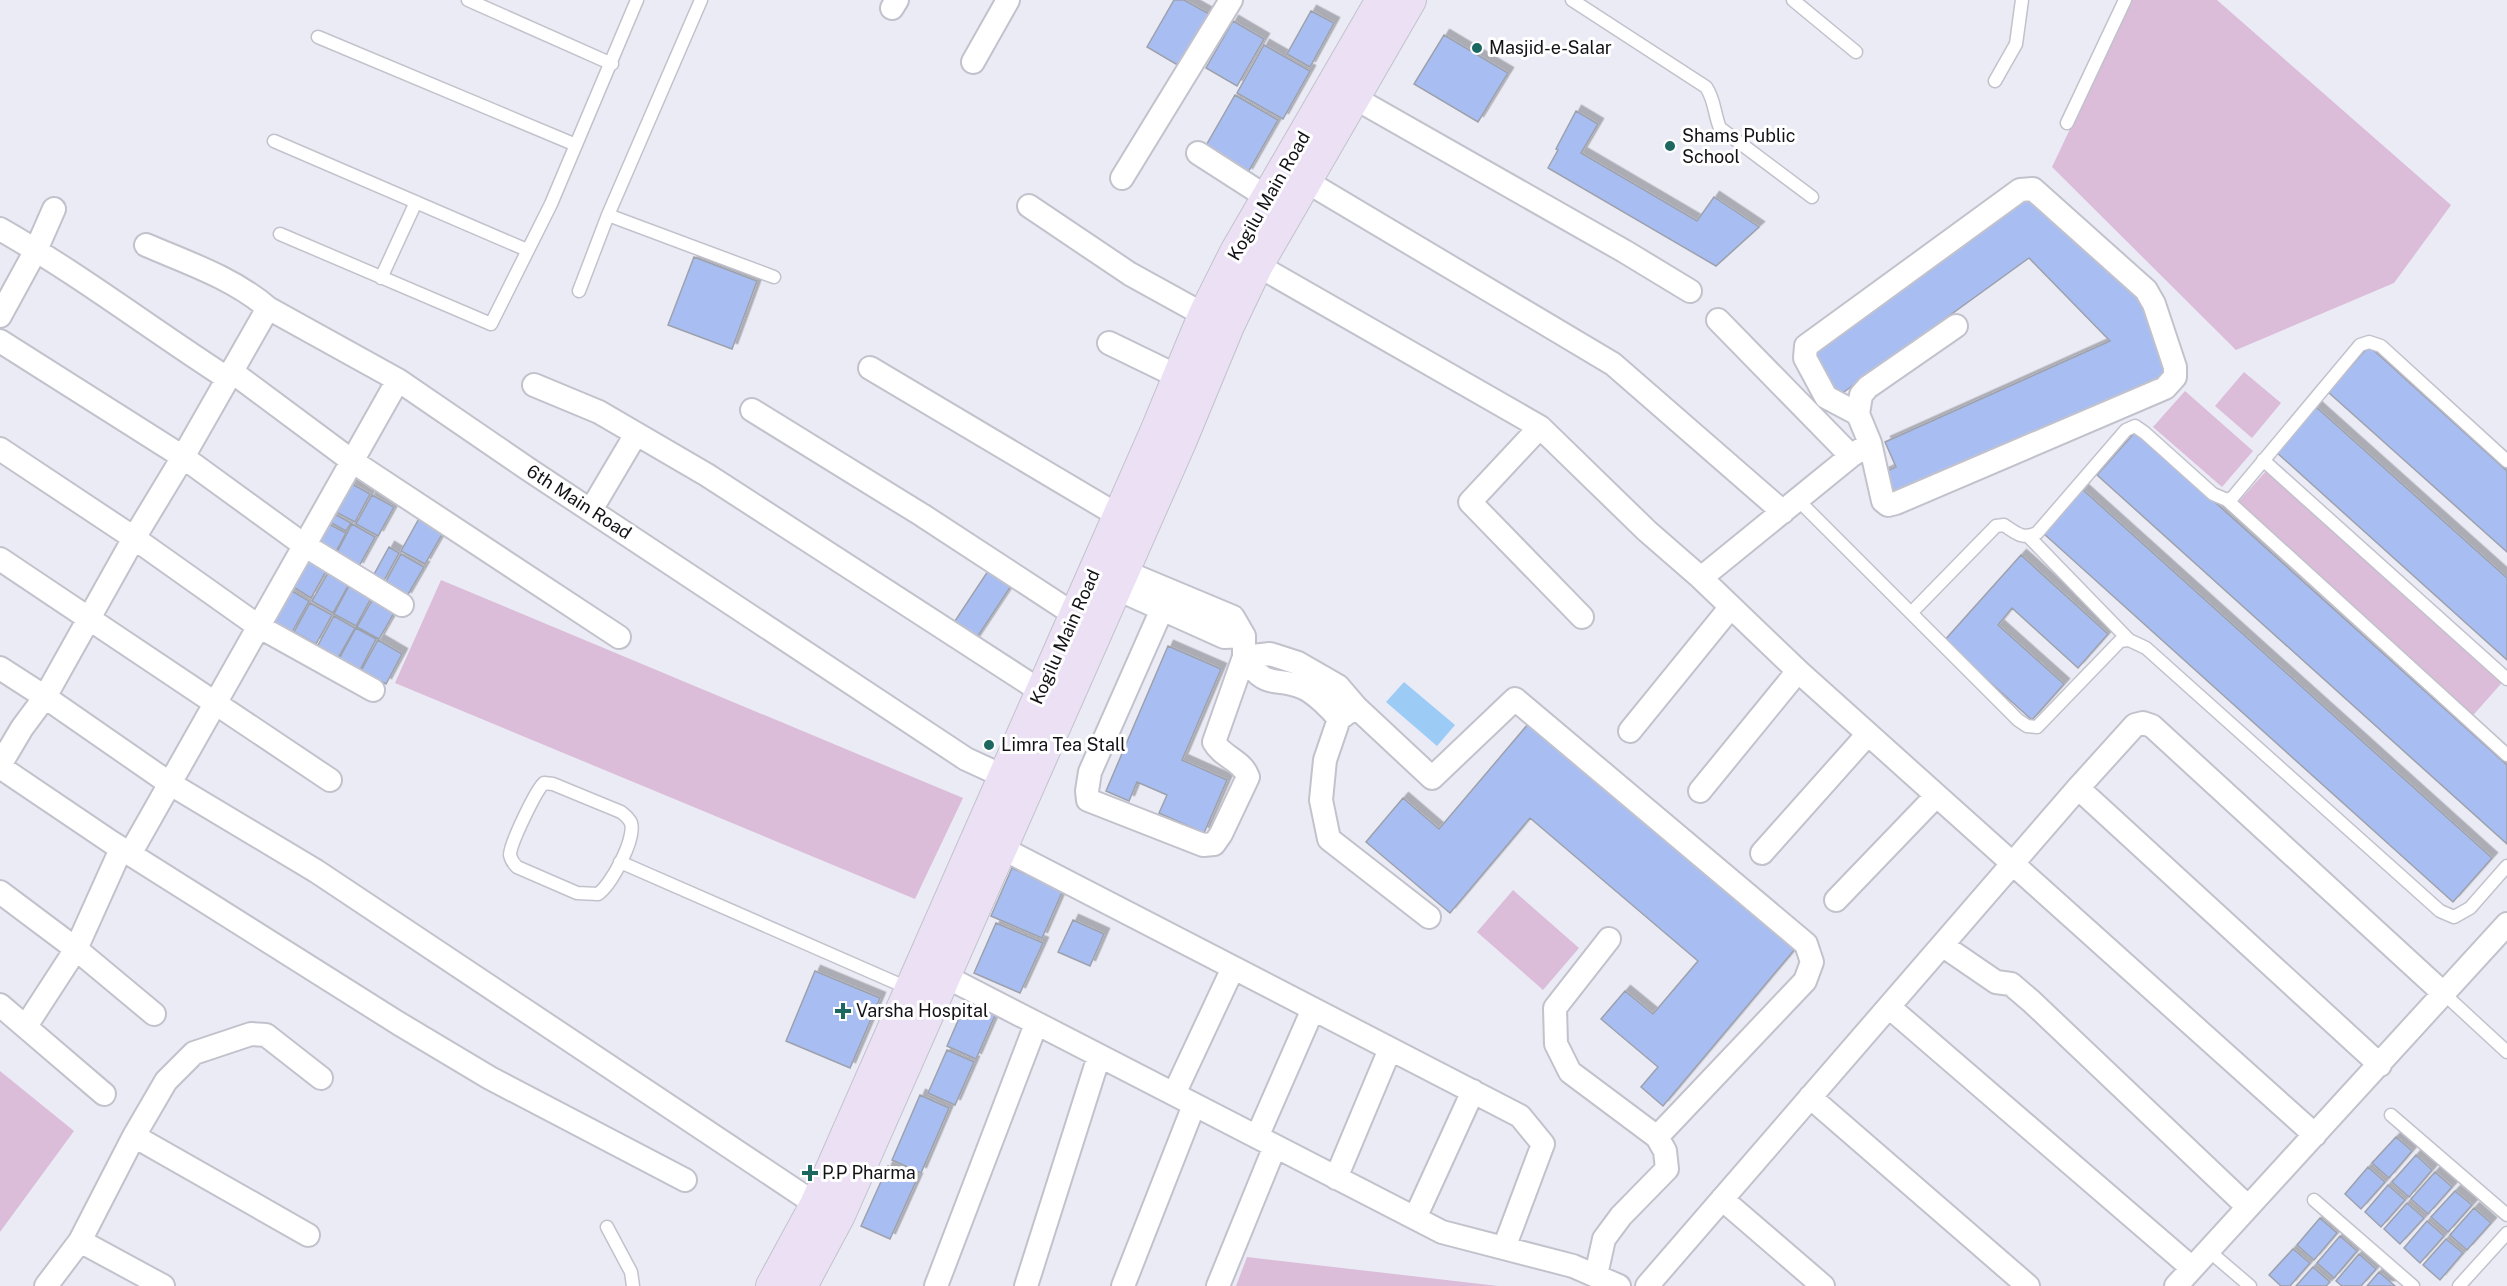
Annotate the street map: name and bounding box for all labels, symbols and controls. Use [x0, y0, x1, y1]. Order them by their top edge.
place label: Masjid-e-Salar [1489, 37, 1612, 58]
marker: Masjid-e-Salar [1470, 41, 1484, 55]
place label: Shams Public School [1682, 125, 1796, 167]
street label: Kogilu Main Road [1223, 128, 1314, 264]
marker: Shams Public School [1663, 139, 1677, 153]
street label: 6th Main Road [523, 460, 636, 543]
street label: Kogilu Main Road [1025, 566, 1104, 707]
place label: Limra Tea Stall [1001, 734, 1126, 755]
marker: Limra Tea Stall [982, 738, 996, 752]
place label: Varsha Hospital [856, 1000, 988, 1021]
marker: Varsha Hospital [834, 1002, 852, 1020]
place label: P.P Pharma [822, 1162, 916, 1183]
marker: P.P Pharma [803, 1166, 817, 1180]

